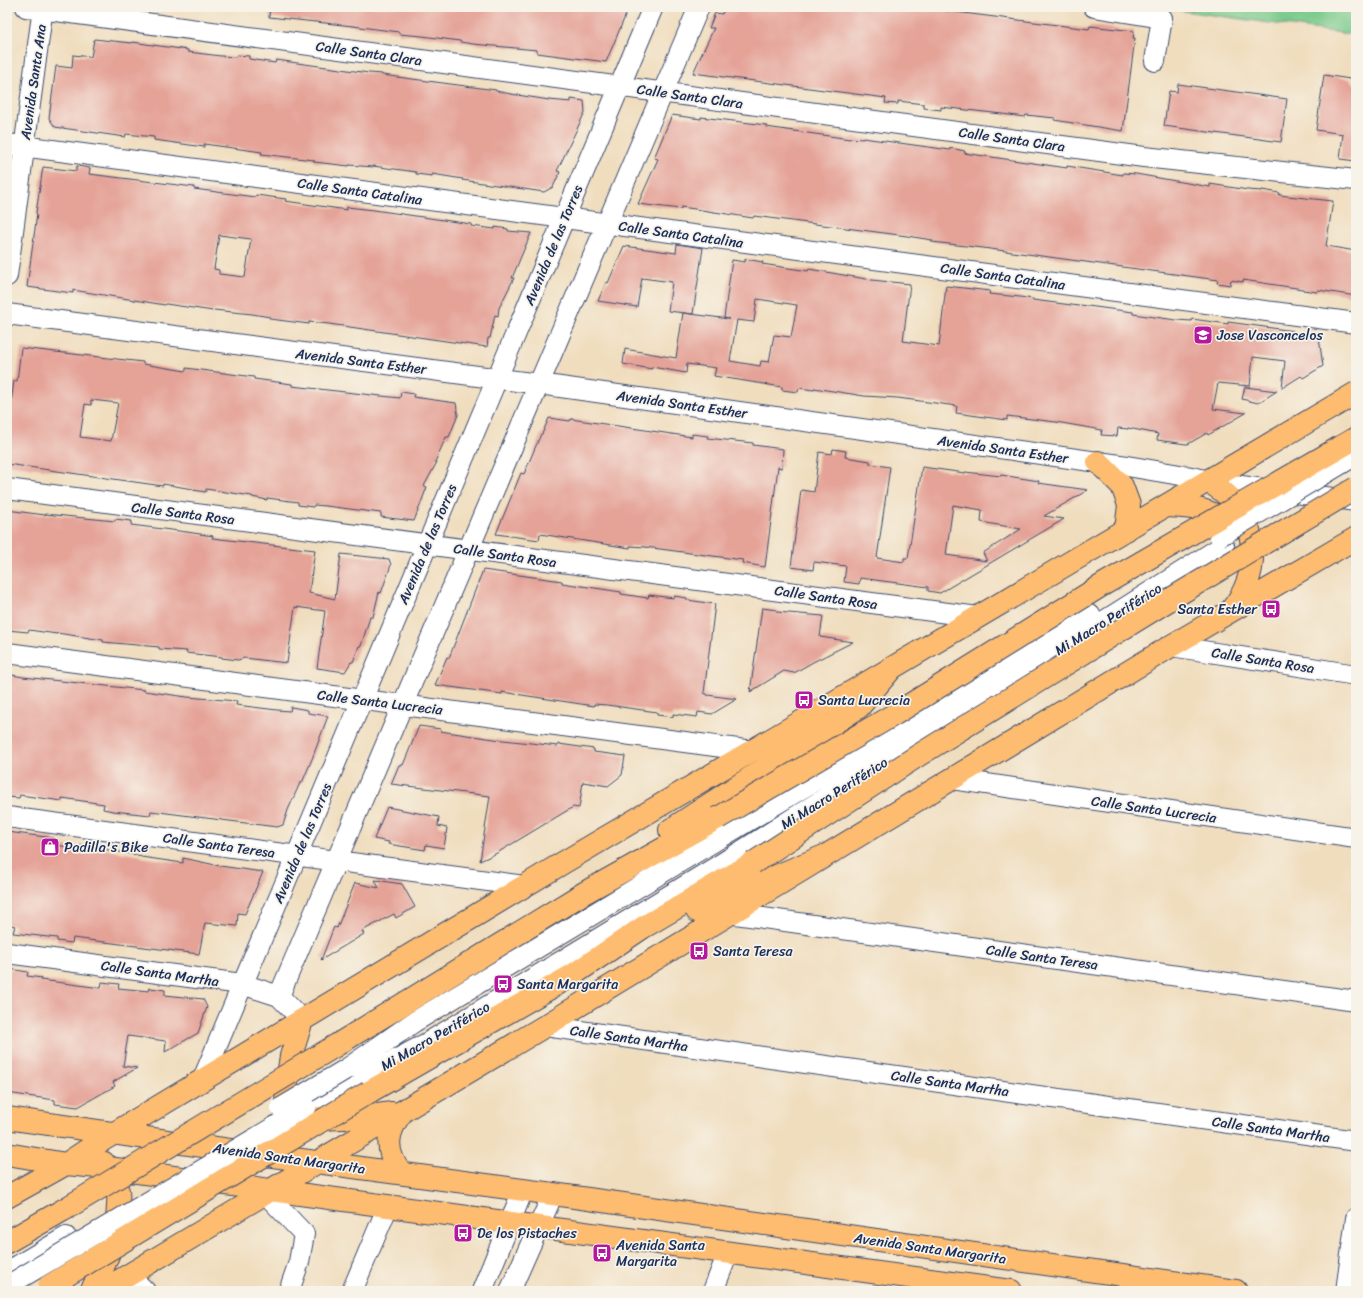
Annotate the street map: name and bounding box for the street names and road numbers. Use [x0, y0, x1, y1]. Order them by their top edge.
street label: Avenida Santa Ana [13, 23, 54, 142]
street label: Calle Santa Clara [314, 34, 424, 73]
street label: Calle Santa Clara [635, 77, 745, 116]
street label: Calle Santa Clara [957, 120, 1067, 159]
street label: Calle Santa Catalina [296, 170, 425, 213]
street label: Avenida de las Torres [516, 181, 590, 310]
street label: Calle Santa Catalina [617, 213, 746, 256]
street label: Calle Santa Catalina [939, 255, 1068, 298]
street label: Avenida Santa Esther [293, 341, 429, 382]
street label: Avenida Santa Esther [614, 383, 750, 426]
street label: Avenida Santa Esther [935, 428, 1071, 471]
street label: Avenida de las Torres [390, 480, 464, 609]
street label: Calle Santa Rosa [130, 495, 236, 532]
street label: Calle Santa Rosa [452, 536, 558, 575]
street label: Mi Macro Periférico [1049, 576, 1167, 663]
street label: Calle Santa Rosa [773, 578, 879, 617]
street label: Calle Santa Rosa [1210, 640, 1316, 681]
street label: Calle Santa Lucrecia [316, 682, 445, 723]
street label: Mi Macro Periférico [775, 750, 893, 837]
street label: Avenida de las Torres [265, 779, 339, 908]
street label: Calle Santa Lucrecia [1090, 788, 1219, 831]
street label: Calle Santa Teresa [161, 825, 277, 866]
street label: Calle Santa Teresa [984, 937, 1100, 978]
street label: Calle Santa Martha [99, 953, 221, 994]
street label: Mi Macro Periférico [376, 995, 495, 1078]
street label: Calle Santa Martha [568, 1018, 690, 1059]
street label: Calle Santa Martha [889, 1063, 1011, 1104]
street label: Calle Santa Martha [1210, 1109, 1332, 1150]
street label: Avenida Santa Margarita [210, 1135, 367, 1182]
street label: Avenida Santa Margarita [851, 1225, 1008, 1272]

